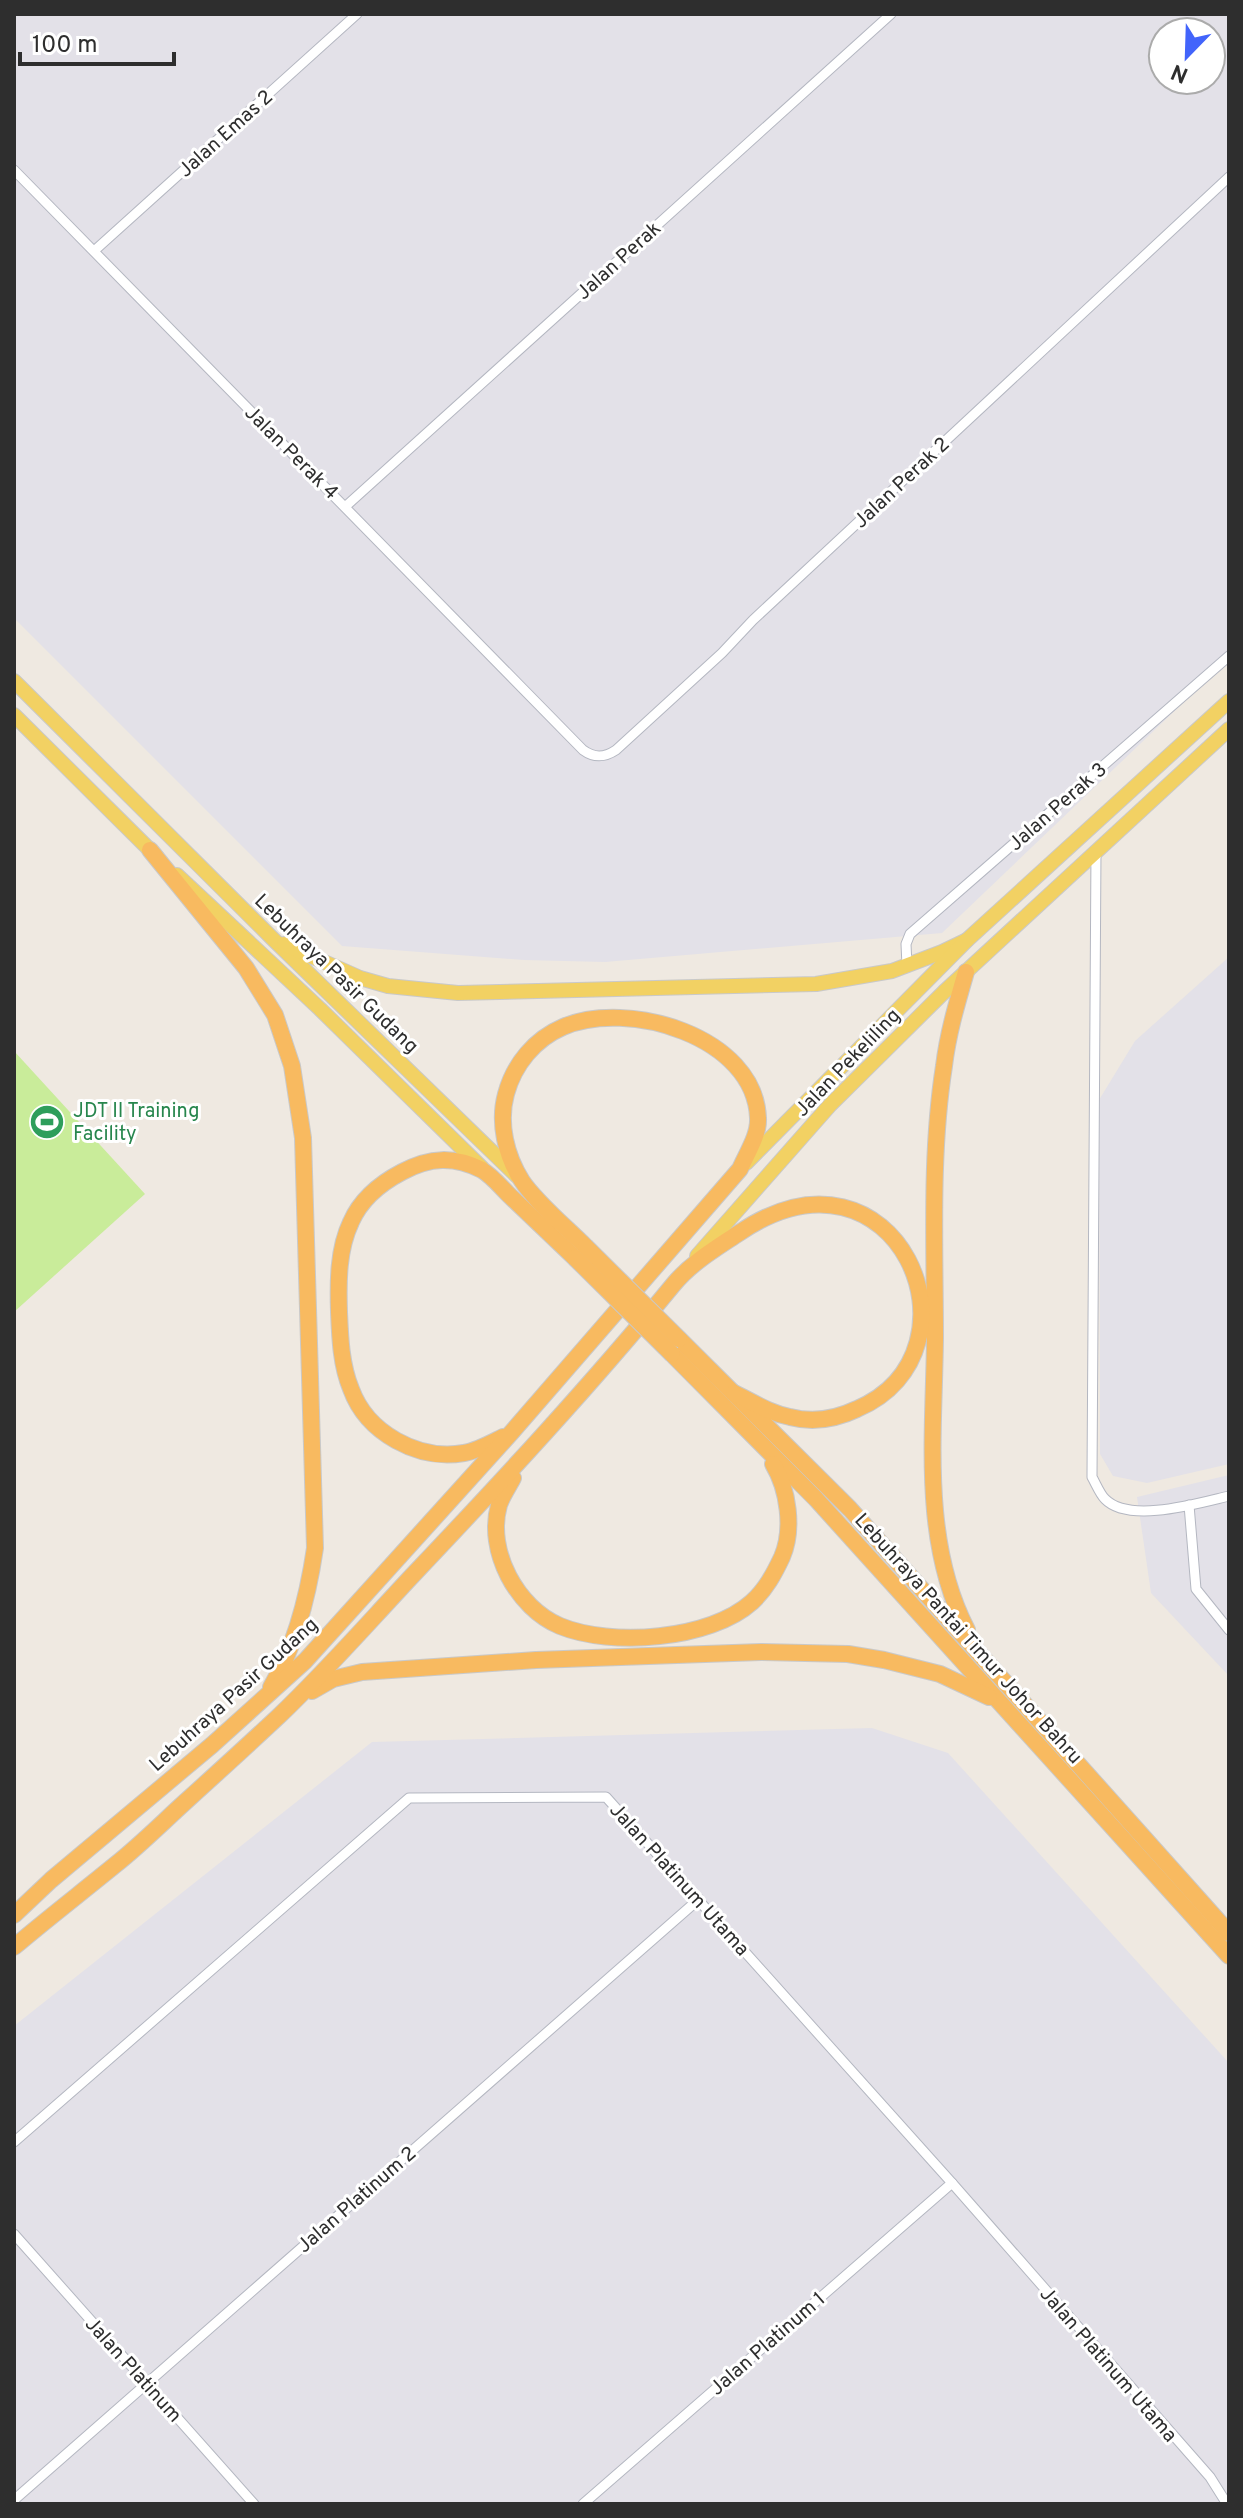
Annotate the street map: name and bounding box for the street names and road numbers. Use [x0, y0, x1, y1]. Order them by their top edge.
street label: Jalan Emas 2 [173, 85, 279, 184]
street label: Jalan Perak [571, 217, 667, 306]
street label: Jalan Perak 4 [238, 401, 343, 506]
street label: Jalan Perak 2 [849, 432, 956, 535]
street label: Jalan Perak 3 [1004, 758, 1113, 857]
street label: Lebuhraya Pasir Gudang [248, 889, 423, 1060]
street label: Jalan Pekeliling [790, 1004, 907, 1123]
street label: Lebuhraya Pantai Timur Johor Bahru [848, 1508, 1087, 1770]
street label: Lebuhraya Pasir Gudang [144, 1613, 324, 1778]
street label: Jalan Platinum Utama [603, 1798, 754, 1962]
street label: Jalan Platinum 2 [292, 2141, 423, 2260]
street label: Jalan Platinum Utama [1033, 2282, 1182, 2448]
street label: Jalan Platinum 1 [705, 2287, 832, 2402]
street label: Jalan Platinum [78, 2312, 187, 2429]

